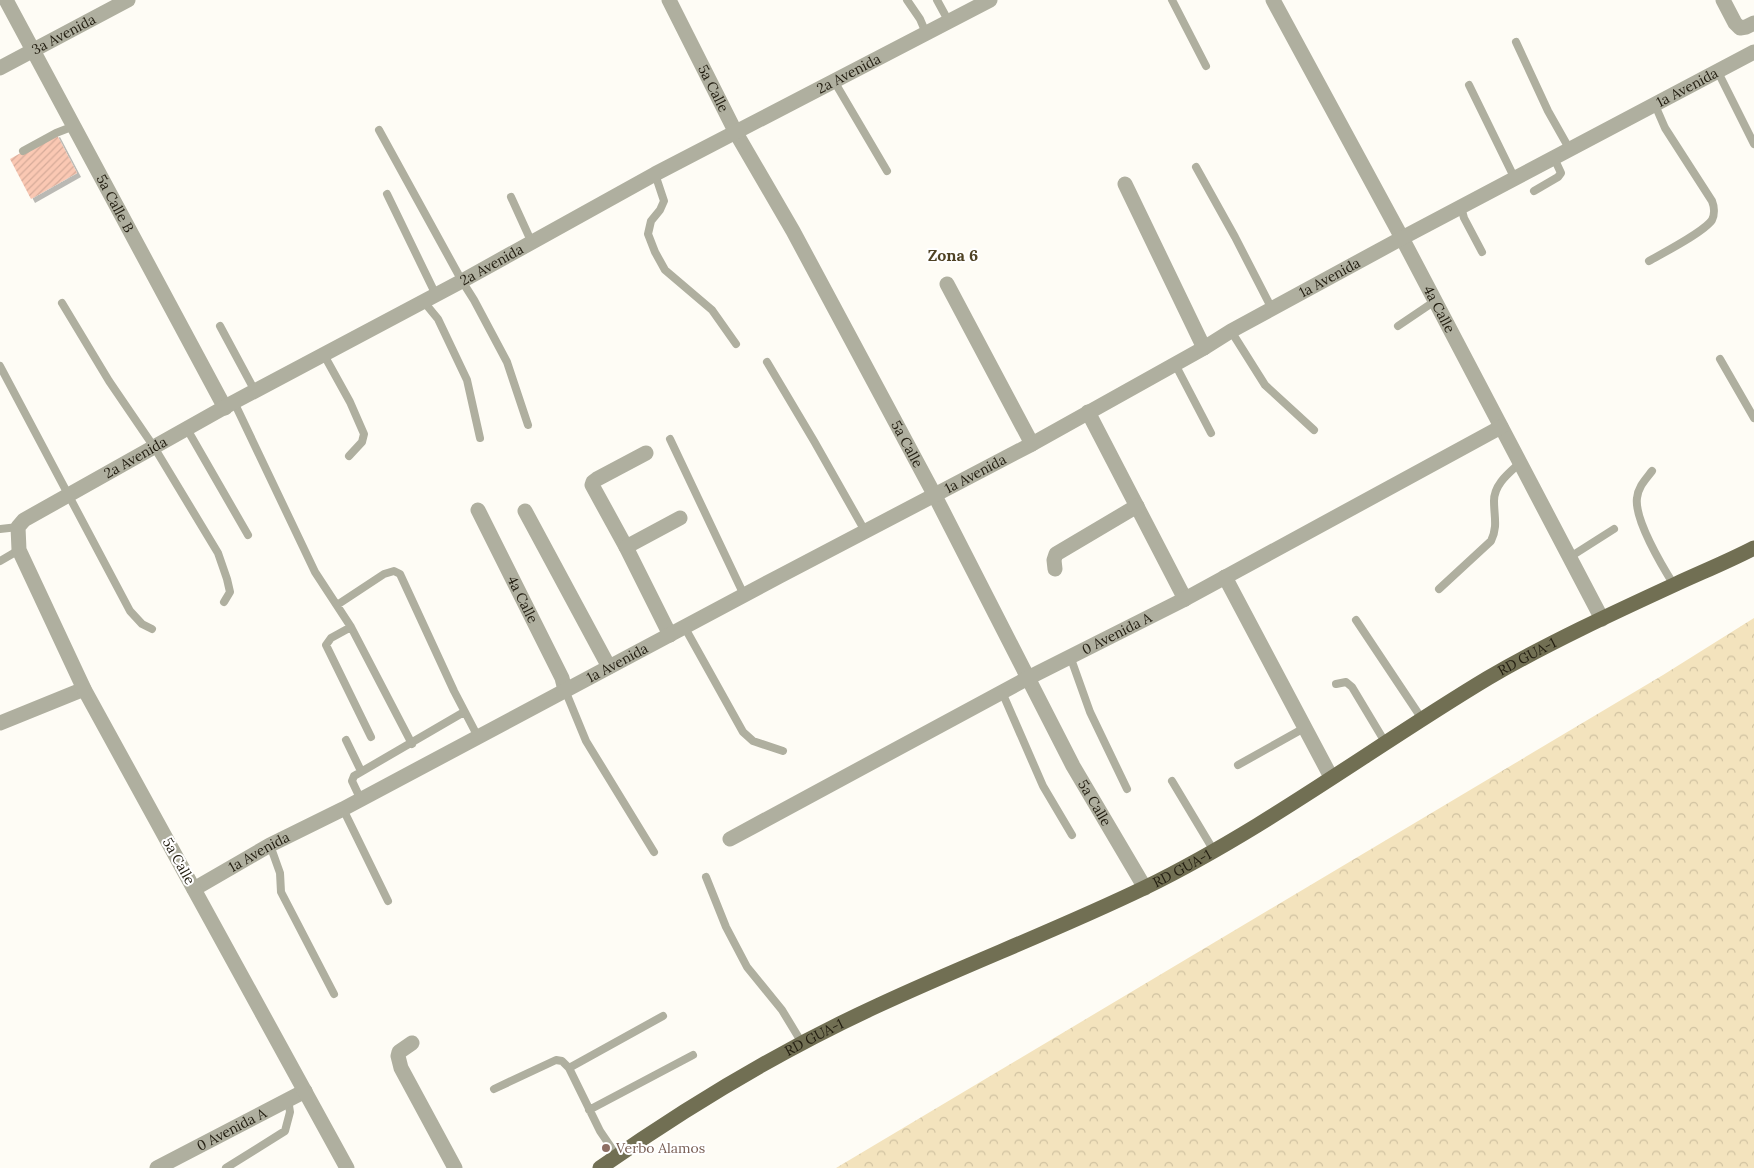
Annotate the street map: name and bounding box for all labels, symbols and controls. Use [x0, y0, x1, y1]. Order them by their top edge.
street label: 3a Avenida [29, 10, 99, 59]
street label: 2a Avenida [814, 49, 884, 97]
street label: 5a Calle [694, 62, 733, 116]
street label: 1a Avenida [1653, 64, 1721, 111]
street label: 5a Calle B [92, 171, 138, 236]
street label: 2a Avenida [457, 240, 526, 289]
district label: Zona 6 [928, 245, 978, 265]
street label: 1a Avenida [1296, 253, 1363, 301]
street label: 4a Calle [1420, 282, 1459, 336]
street label: 5a Calle [887, 417, 927, 471]
street label: 2a Avenida [101, 432, 170, 482]
street label: 1a Avenida [941, 450, 1009, 497]
street label: 4a Calle [503, 573, 542, 627]
street label: 0 Avenida A [1079, 608, 1155, 658]
street label: RD GUA-1 [1494, 634, 1559, 680]
street label: 1a Avenida [583, 639, 651, 687]
street label: 5a Calle [1074, 776, 1116, 830]
street label: 1a Avenida [225, 828, 293, 876]
street label: 5a Calle [159, 834, 199, 888]
street label: RD GUA-1 [1150, 845, 1214, 891]
street label: RD GUA-1 [781, 1014, 846, 1060]
street label: 0 Avenida A [194, 1104, 270, 1155]
place label: Verbo Alamos [615, 1139, 705, 1157]
marker: Verbo Alamos [600, 1142, 612, 1154]

